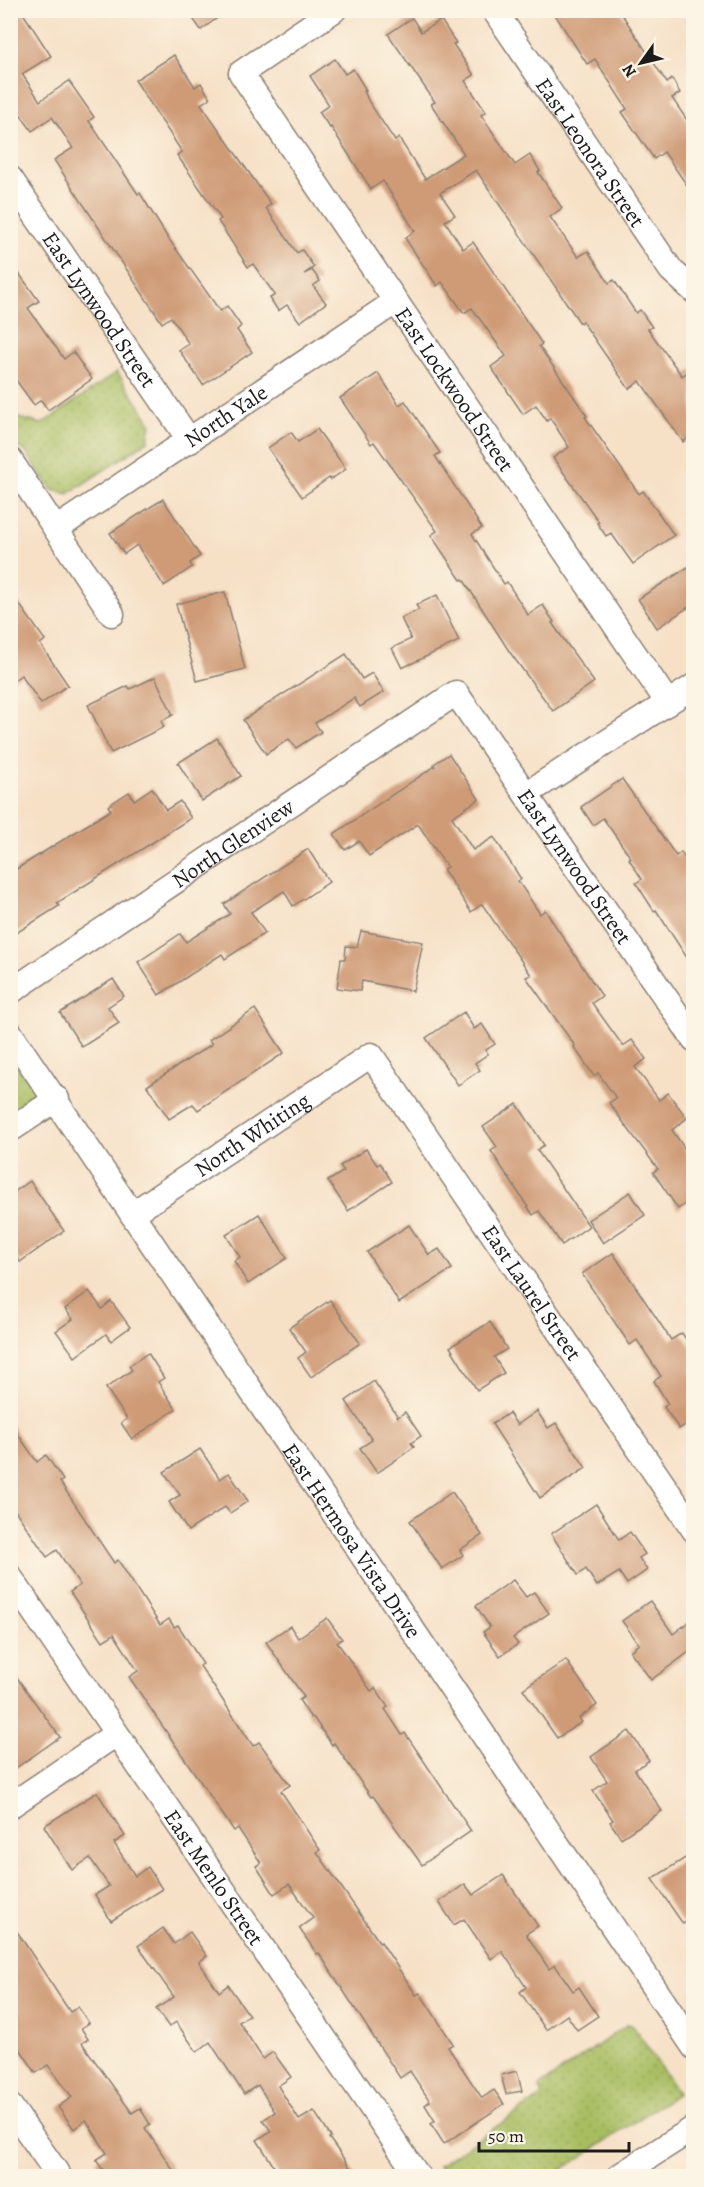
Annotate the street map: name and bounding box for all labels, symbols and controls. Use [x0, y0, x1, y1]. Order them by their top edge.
north arrow [611, 33, 671, 93]
text: N [617, 60, 642, 82]
street label: East Leonora Street [528, 72, 652, 234]
street label: East Lynwood Street [35, 226, 163, 394]
street label: East Lockwood Street [388, 301, 521, 478]
street label: North Yale [179, 378, 274, 455]
street label: East Lynwood Street [510, 783, 638, 951]
street label: North Glenview [166, 792, 300, 895]
street label: North Whiting [189, 1086, 316, 1184]
street label: East Laurel Street [475, 1219, 589, 1367]
street label: East Hermosa Vista Drive [275, 1437, 428, 1644]
street label: East Menlo Street [157, 1804, 270, 1951]
scale bar [479, 2115, 629, 2153]
text: 50 m [488, 2124, 524, 2148]

